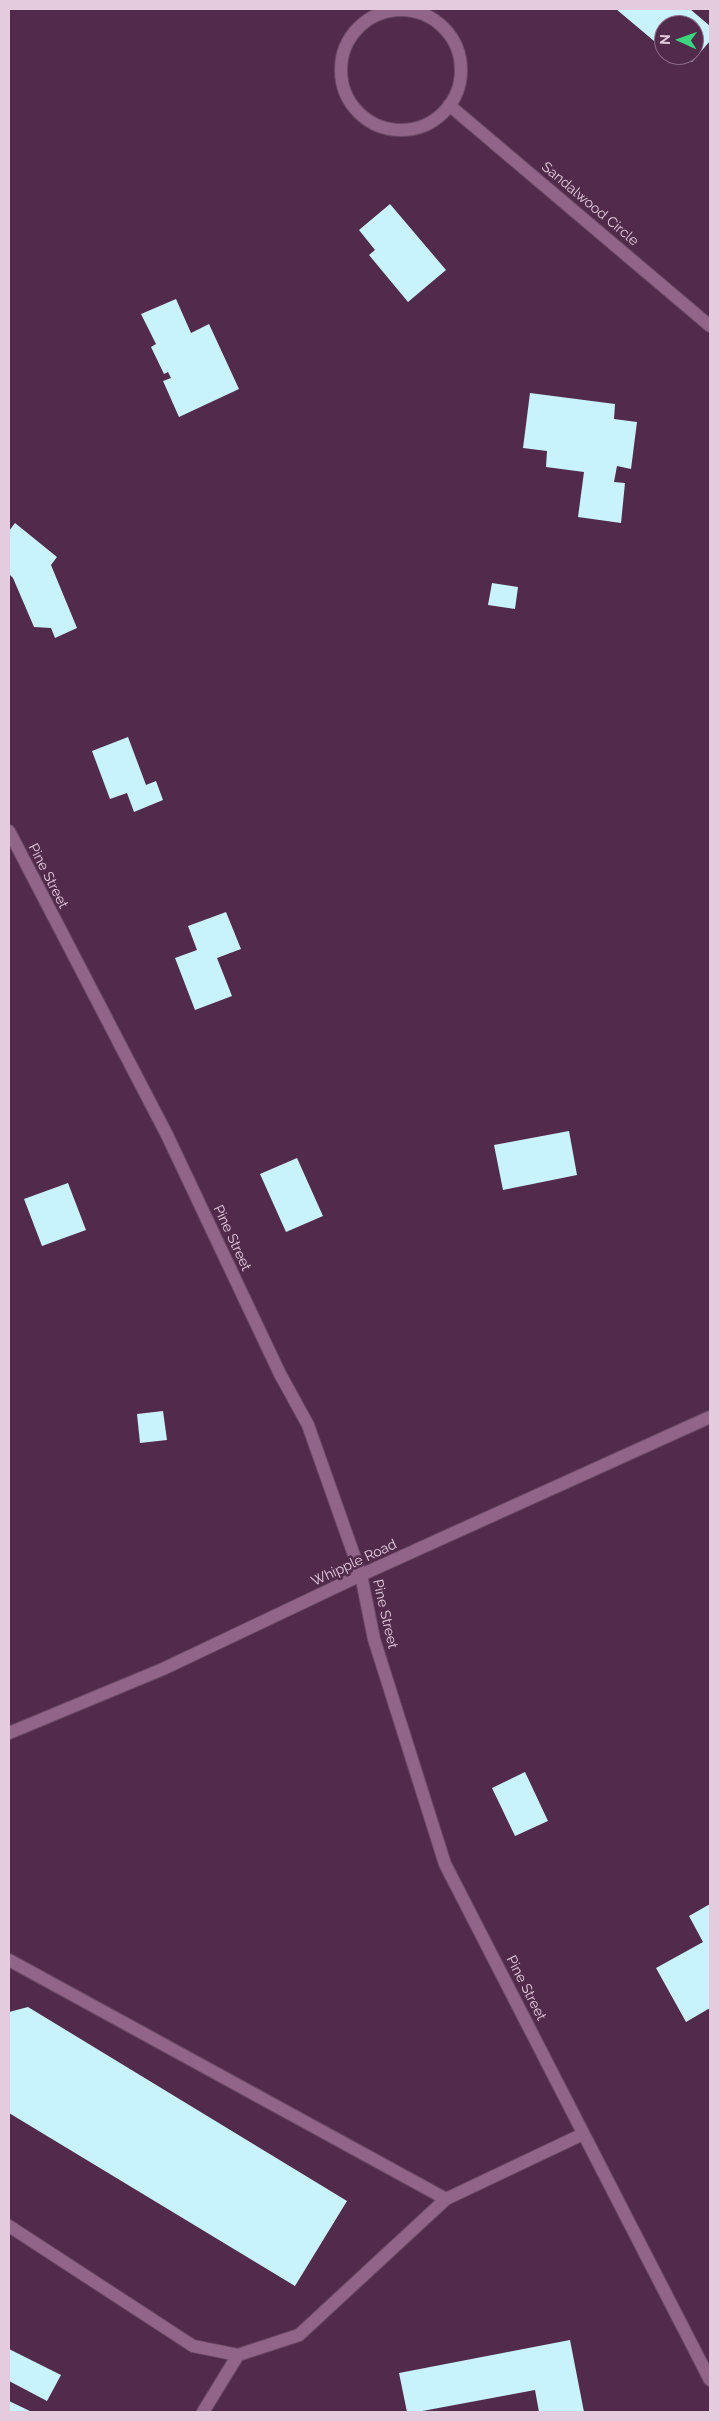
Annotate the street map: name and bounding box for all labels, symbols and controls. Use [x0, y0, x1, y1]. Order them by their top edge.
north arrow [654, 15, 704, 65]
text: N [657, 34, 673, 45]
street label: Sandalwood Circle [538, 159, 642, 249]
street label: Pine Street [25, 841, 71, 911]
street label: Pine Street [209, 1202, 255, 1274]
street label: Whipple Road [309, 1536, 399, 1590]
street label: Pine Street [369, 1578, 401, 1650]
street label: Pine Street [503, 1953, 549, 2023]

